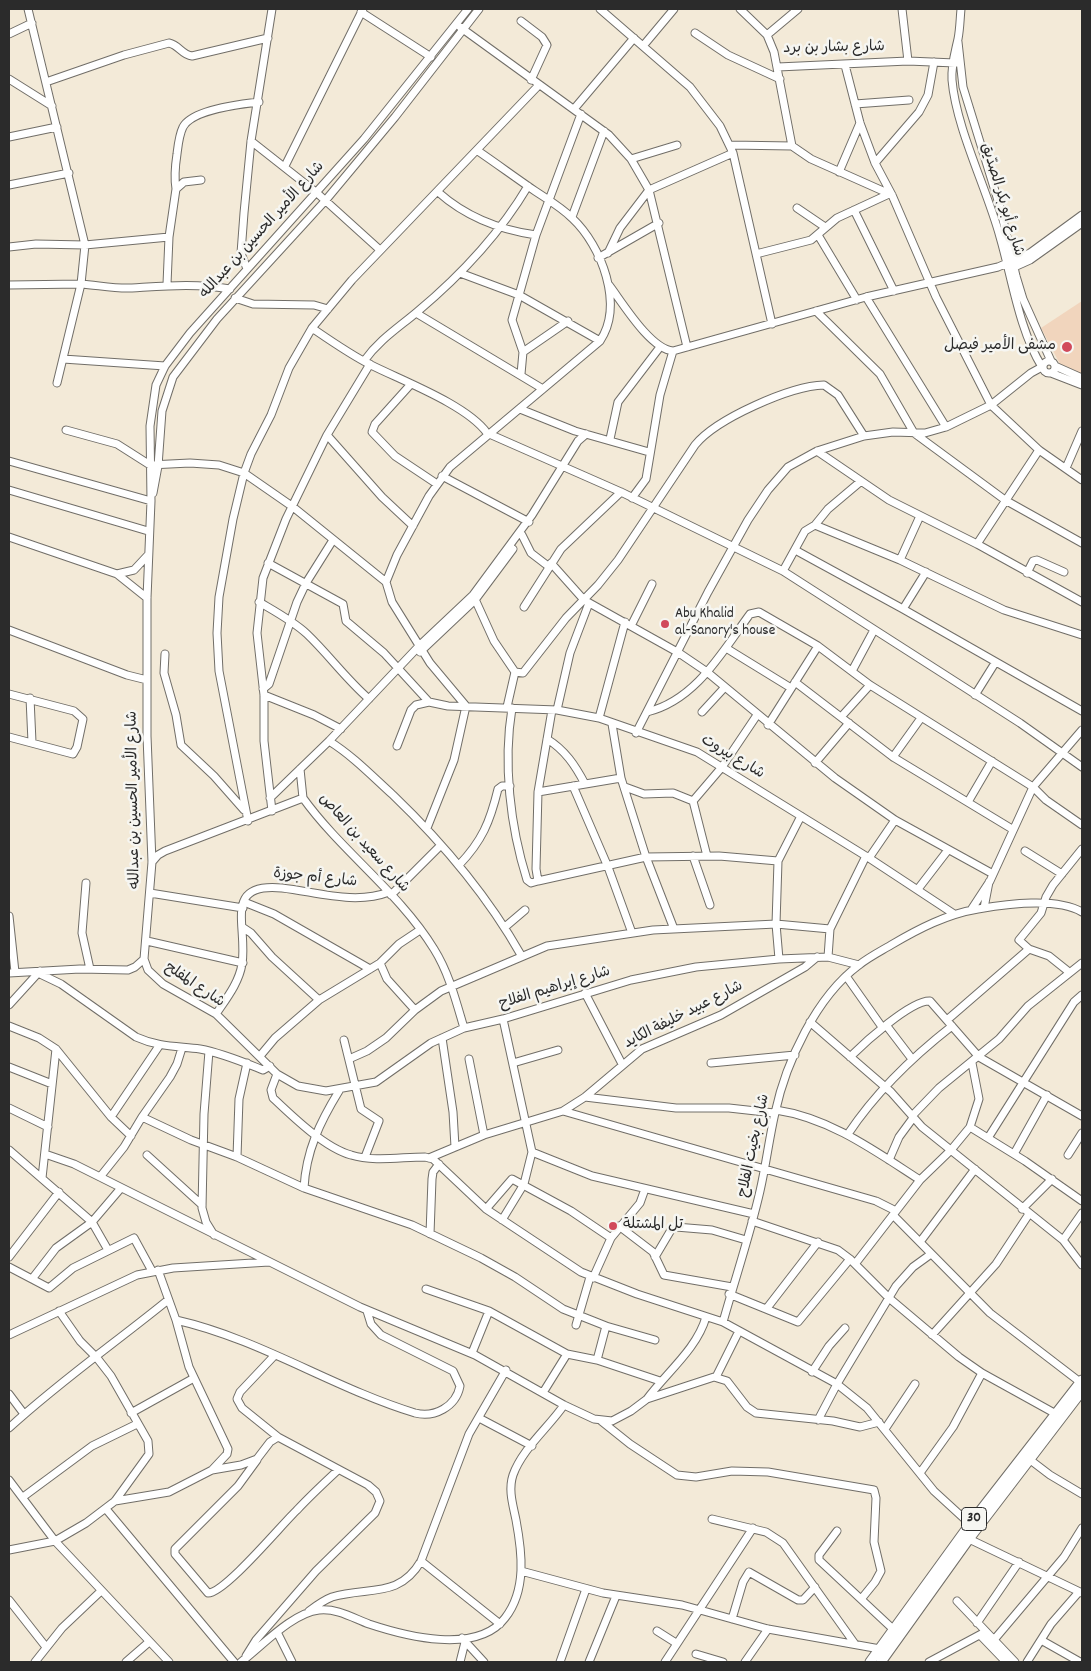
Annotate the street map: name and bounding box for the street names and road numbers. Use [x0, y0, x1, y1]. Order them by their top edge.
street label: شارع بشار بن برد [783, 39, 885, 59]
street label: شارع أبو بكر الصدّيق [975, 141, 1027, 259]
street label: شارع الأمير الحسين بن عبدالله [197, 159, 329, 303]
street label: شارع الأمير الحسين بن عبدالله [124, 711, 146, 889]
street label: شارع بيروت [697, 732, 767, 784]
street label: شارع سعيد بن العاص [314, 791, 412, 897]
street label: شارع أم جوزة [272, 866, 358, 892]
street label: شارع المفلح [161, 959, 227, 1013]
street label: شارع إبراهيم الفلاح [497, 963, 613, 1015]
street label: شارع عبيد خليفة الكايد [622, 978, 746, 1054]
street label: شارع بخيت الفلاح [735, 1093, 775, 1199]
road number: 30 [962, 1508, 986, 1530]

